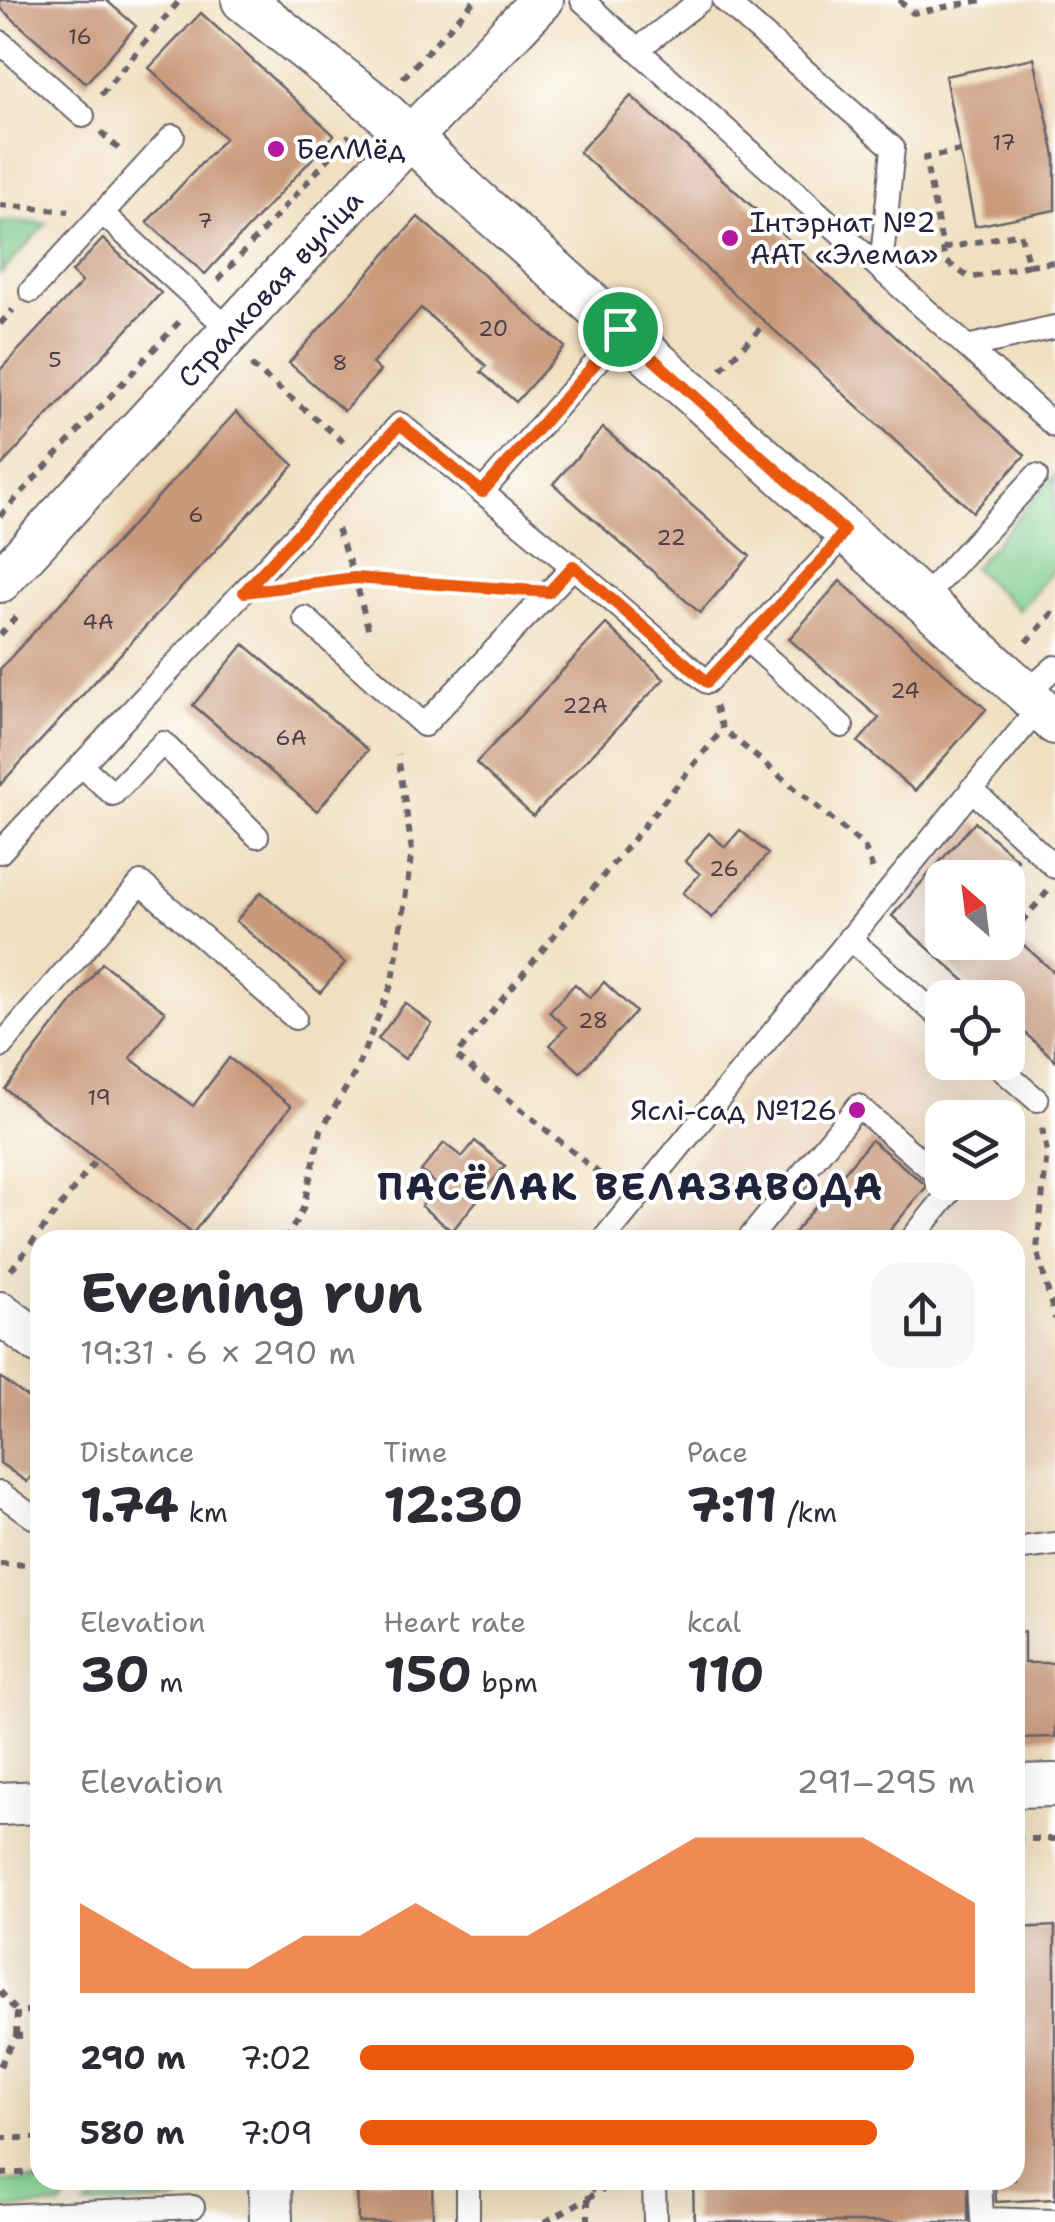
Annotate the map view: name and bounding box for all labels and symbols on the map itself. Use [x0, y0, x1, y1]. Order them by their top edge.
house number: 16 [68, 22, 92, 51]
house number: 17 [992, 128, 1016, 157]
place label: БелМёд [296, 130, 406, 168]
marker: БелМёд [265, 138, 287, 160]
street label: Стралковая вуліца [169, 181, 371, 396]
place label: Інтэрнат №2 ААТ «Элема» [750, 203, 938, 273]
house number: 7 [197, 206, 213, 235]
marker: Інтэрнат №2 ААТ «Элема» [719, 227, 741, 249]
pin [578, 287, 663, 372]
house number: 20 [478, 314, 508, 343]
house number: 5 [48, 345, 62, 374]
house number: 8 [332, 348, 348, 377]
house number: 6 [188, 500, 204, 529]
house number: 22 [656, 523, 686, 552]
house number: 4А [82, 607, 114, 636]
house number: 24 [890, 676, 920, 705]
house number: 22А [562, 691, 608, 720]
house number: 6А [275, 723, 307, 752]
house number: 26 [709, 854, 739, 883]
north arrow [925, 860, 1025, 960]
house number: 28 [578, 1006, 608, 1035]
house number: 19 [87, 1083, 111, 1112]
place label: Яслі-сад №126 [631, 1091, 837, 1129]
marker: Яслі-сад №126 [846, 1099, 868, 1121]
district label: ПАСЁЛАК ВЕЛАЗАВОДА [377, 1161, 885, 1212]

